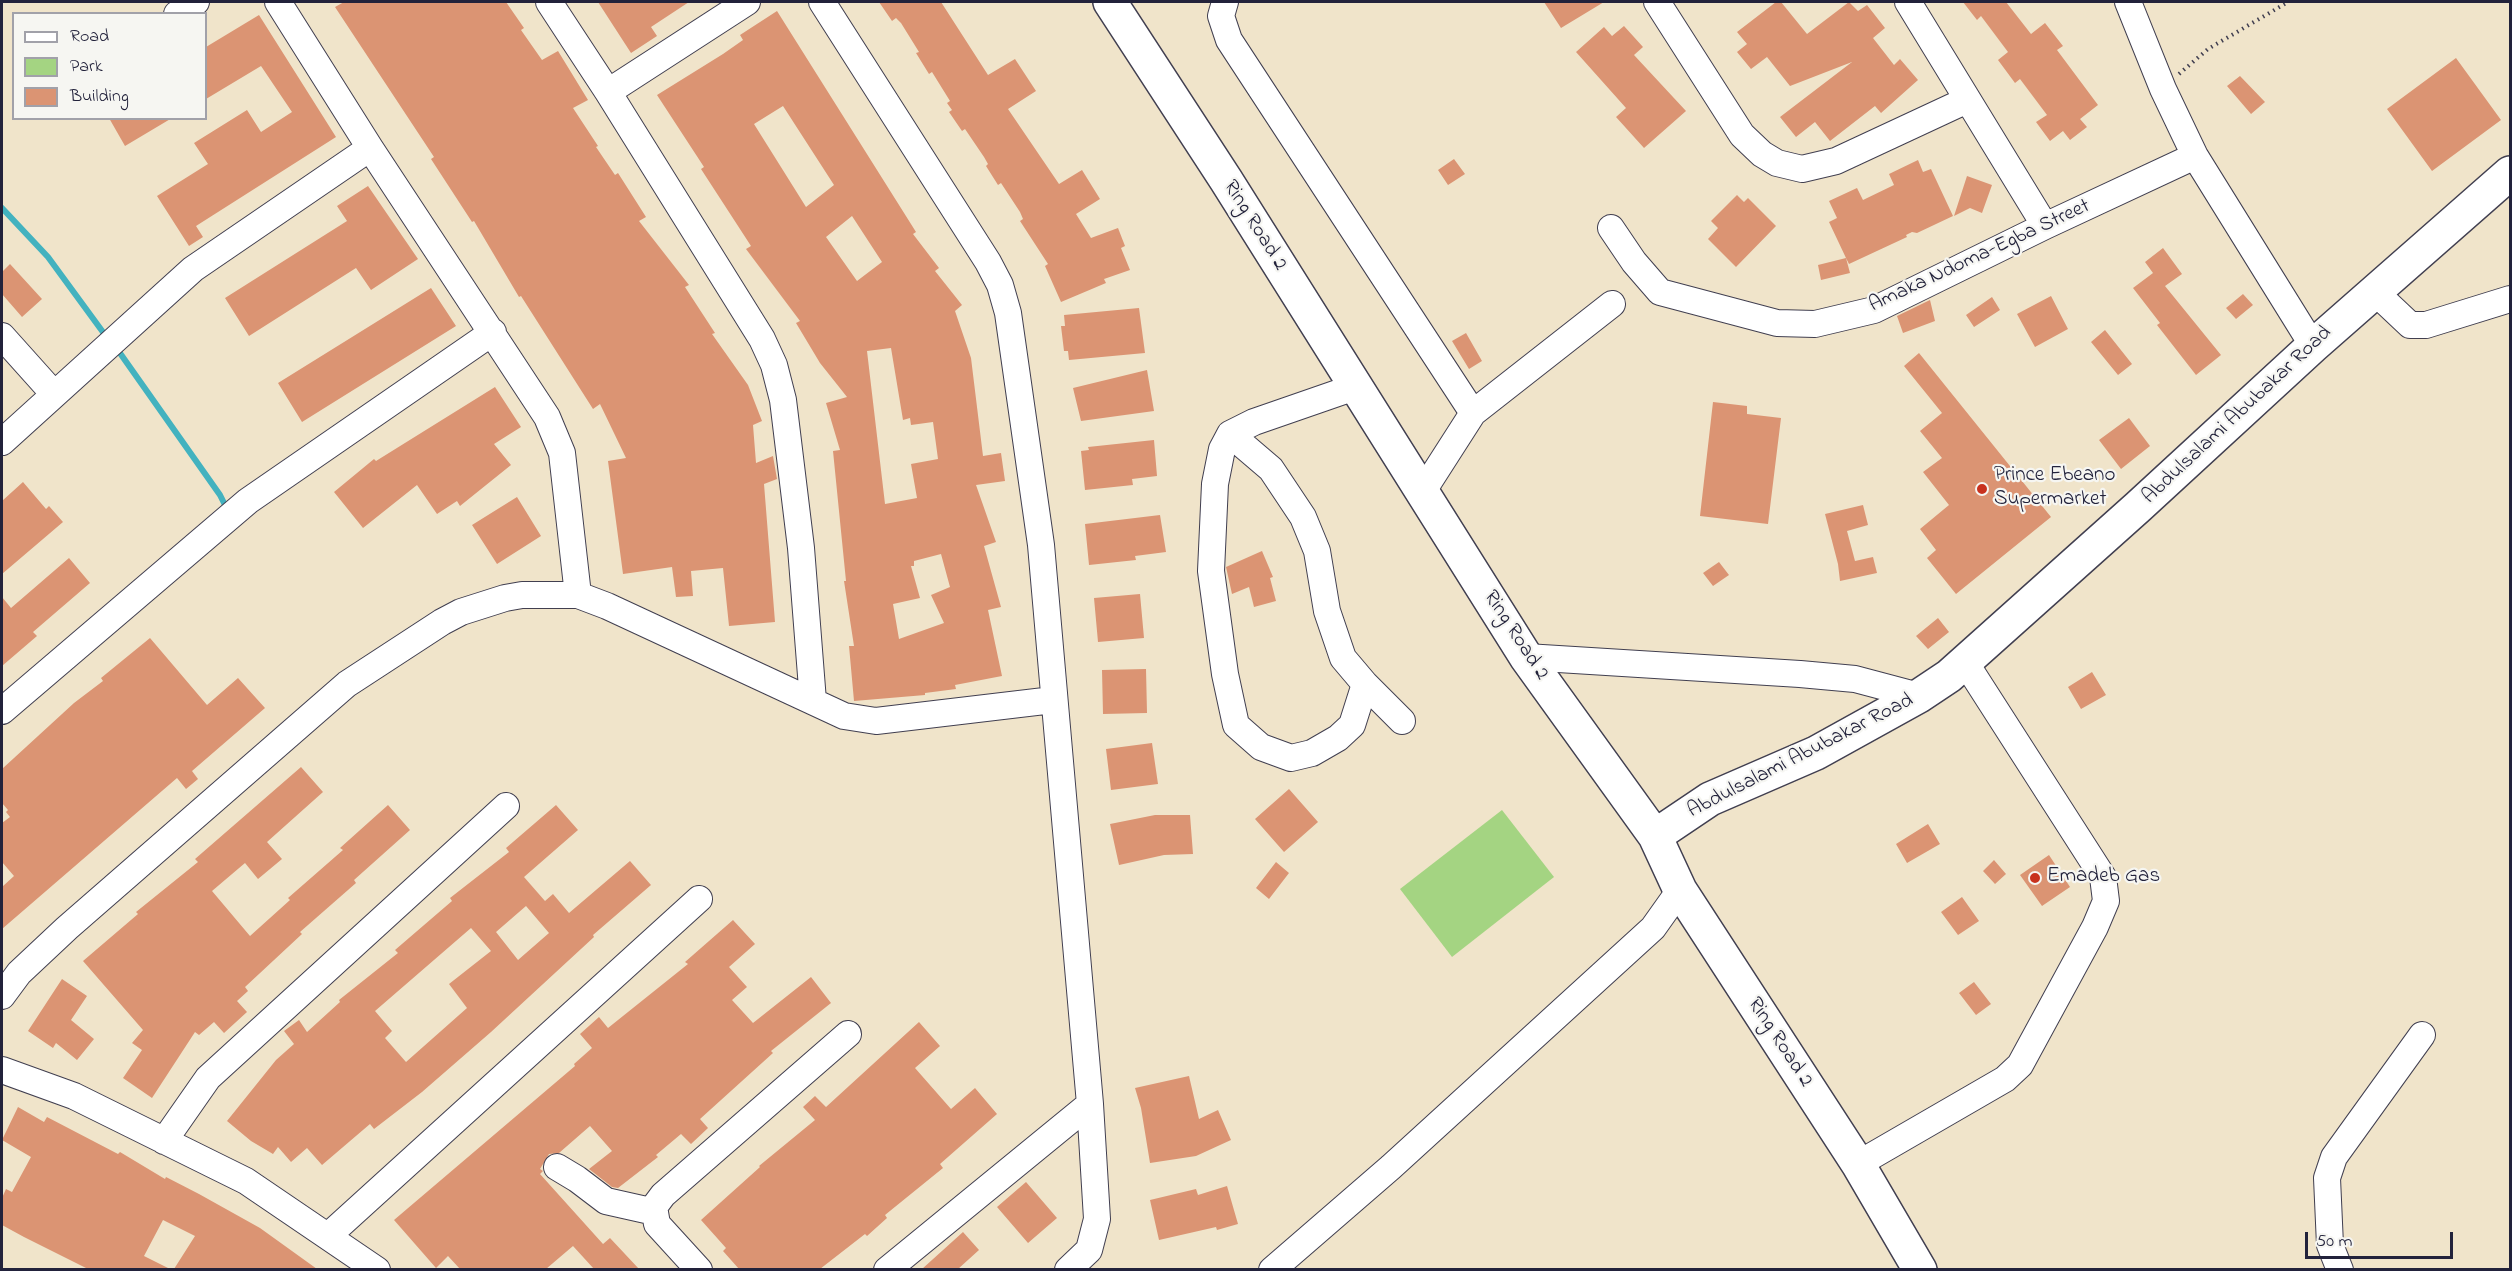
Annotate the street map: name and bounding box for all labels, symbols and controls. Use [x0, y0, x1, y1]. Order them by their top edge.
legend [12, 12, 207, 120]
text: Road [70, 24, 109, 50]
text: Park [70, 54, 103, 80]
text: Building [70, 84, 129, 110]
street label: Ring Road 2 [1216, 176, 1292, 276]
street label: Amaka Ndoma-Egba Street [1866, 195, 2094, 319]
street label: Abdulsalami Abubakar Road [2138, 322, 2338, 510]
place label: Prince Ebeano Supermarket [1994, 464, 2115, 514]
marker: Prince Ebeano Supermarket [1975, 482, 1989, 496]
street label: Ring Road 2 [1477, 586, 1553, 686]
street label: Abdulsalami Abubakar Road [1684, 689, 1918, 825]
place label: Emadeb Gas [2047, 865, 2160, 891]
marker: Emadeb Gas [2028, 871, 2042, 885]
street label: Ring Road 2 [1741, 993, 1817, 1093]
scale bar [2308, 1220, 2456, 1258]
text: 50 m [2316, 1229, 2353, 1255]

